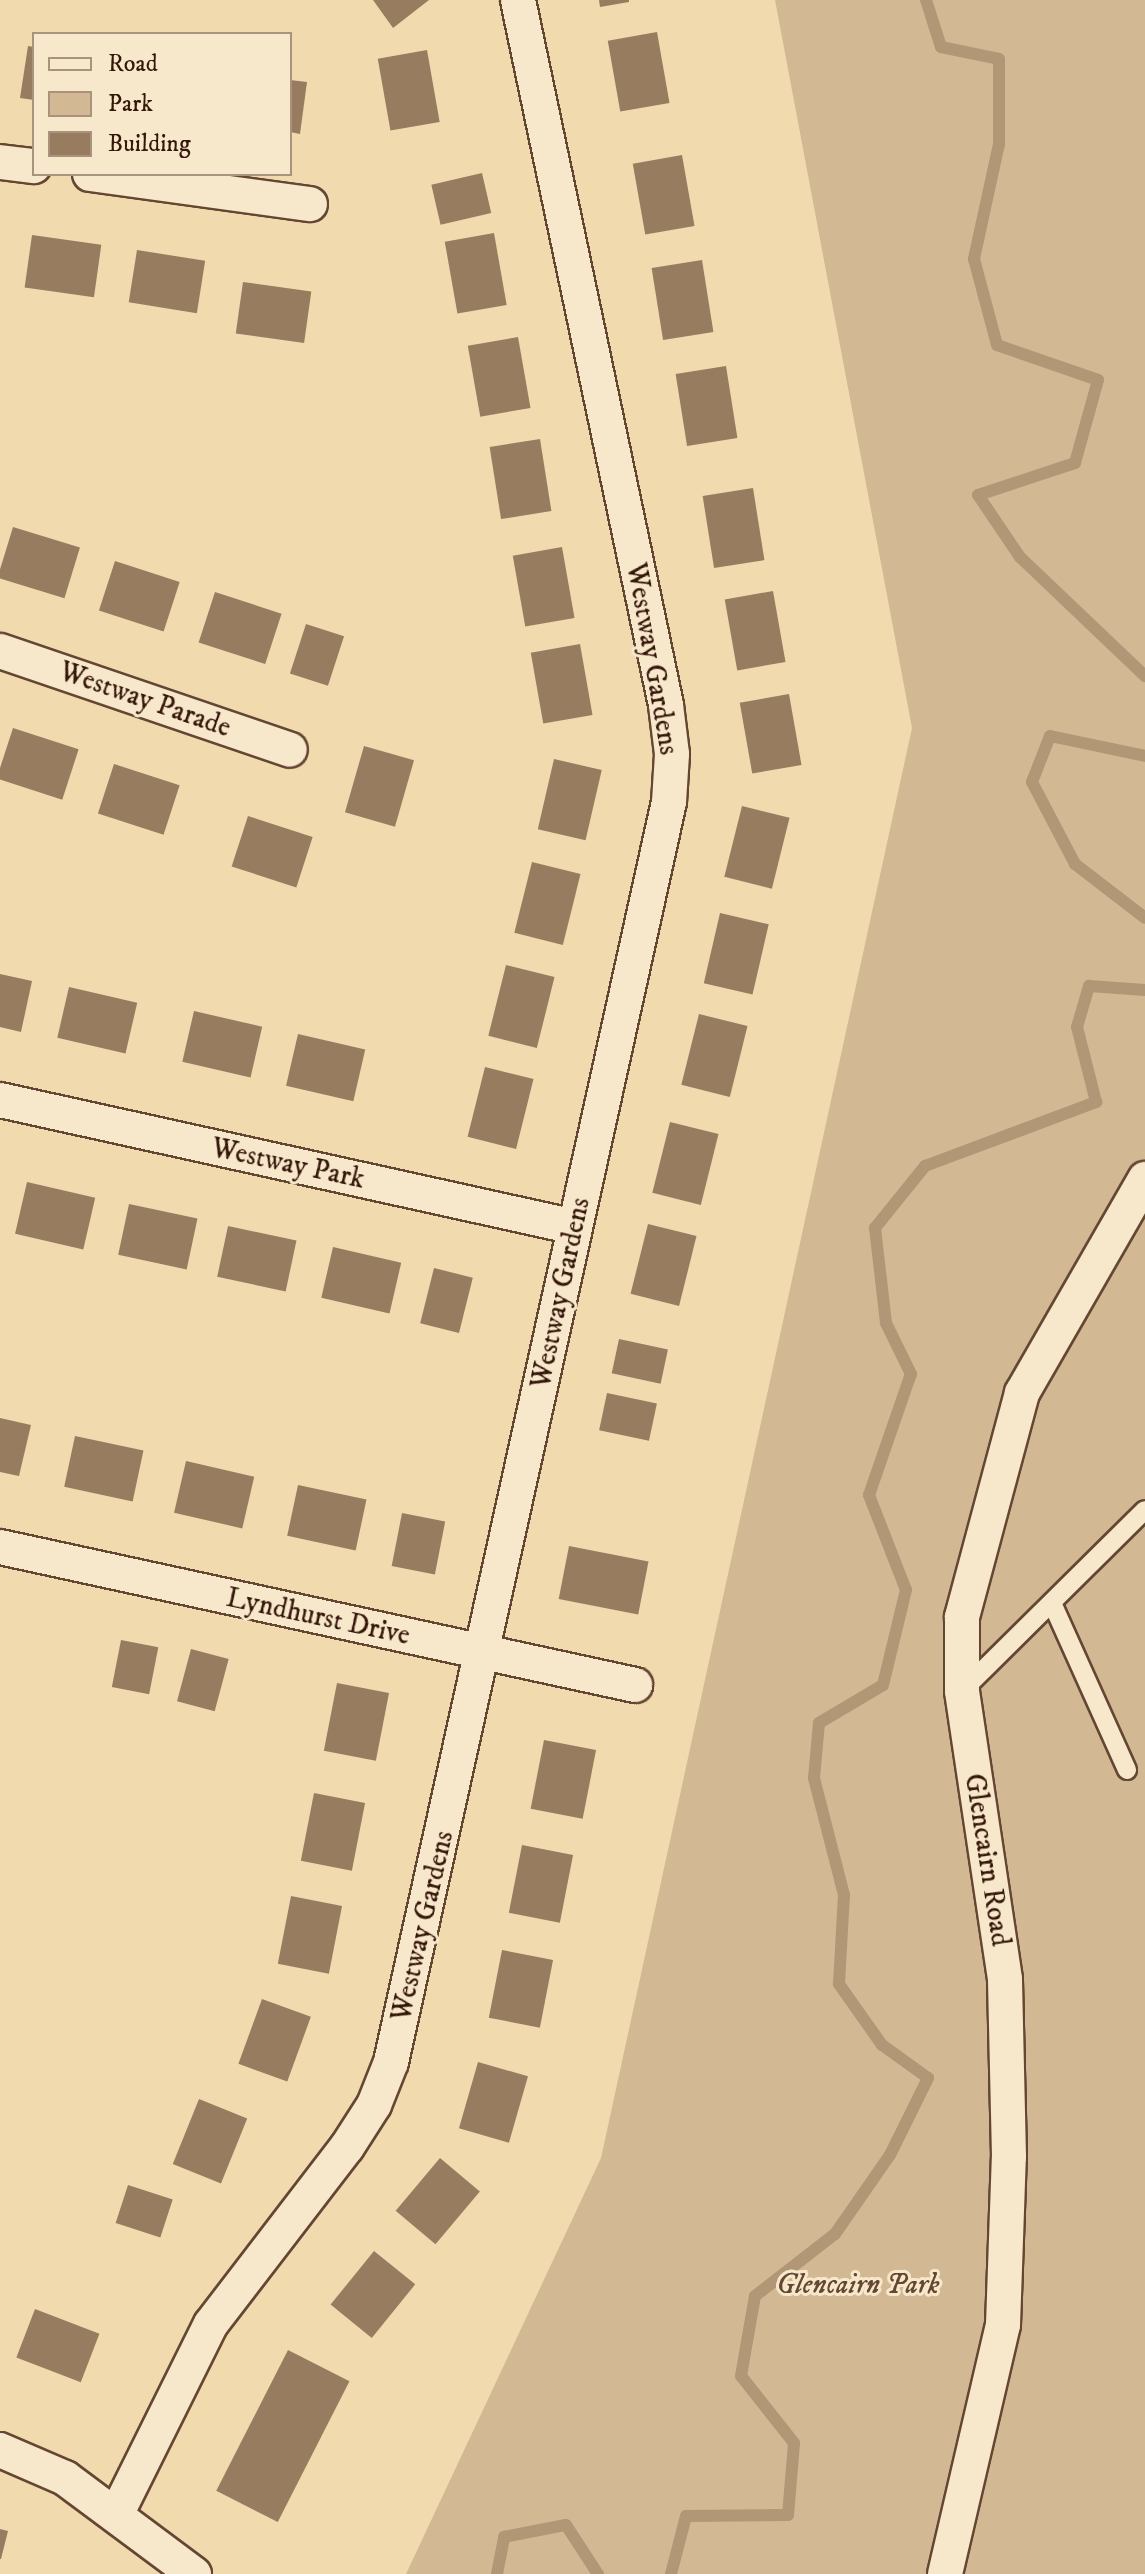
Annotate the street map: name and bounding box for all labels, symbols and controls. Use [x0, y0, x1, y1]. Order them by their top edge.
legend [32, 32, 292, 176]
text: Road [108, 49, 158, 79]
text: Park [108, 89, 153, 119]
text: Building [108, 129, 191, 159]
street label: Westway Gardens [619, 560, 685, 758]
street label: Westway Parade [55, 655, 235, 745]
street label: Westway Park [208, 1131, 368, 1197]
street label: Westway Gardens [524, 1194, 598, 1392]
street label: Lyndhurst Drive [223, 1581, 413, 1653]
street label: Glencairn Road [957, 1771, 1017, 1949]
street label: Westway Gardens [385, 1827, 461, 2025]
park label: Glencairn Park [777, 2268, 939, 2302]

